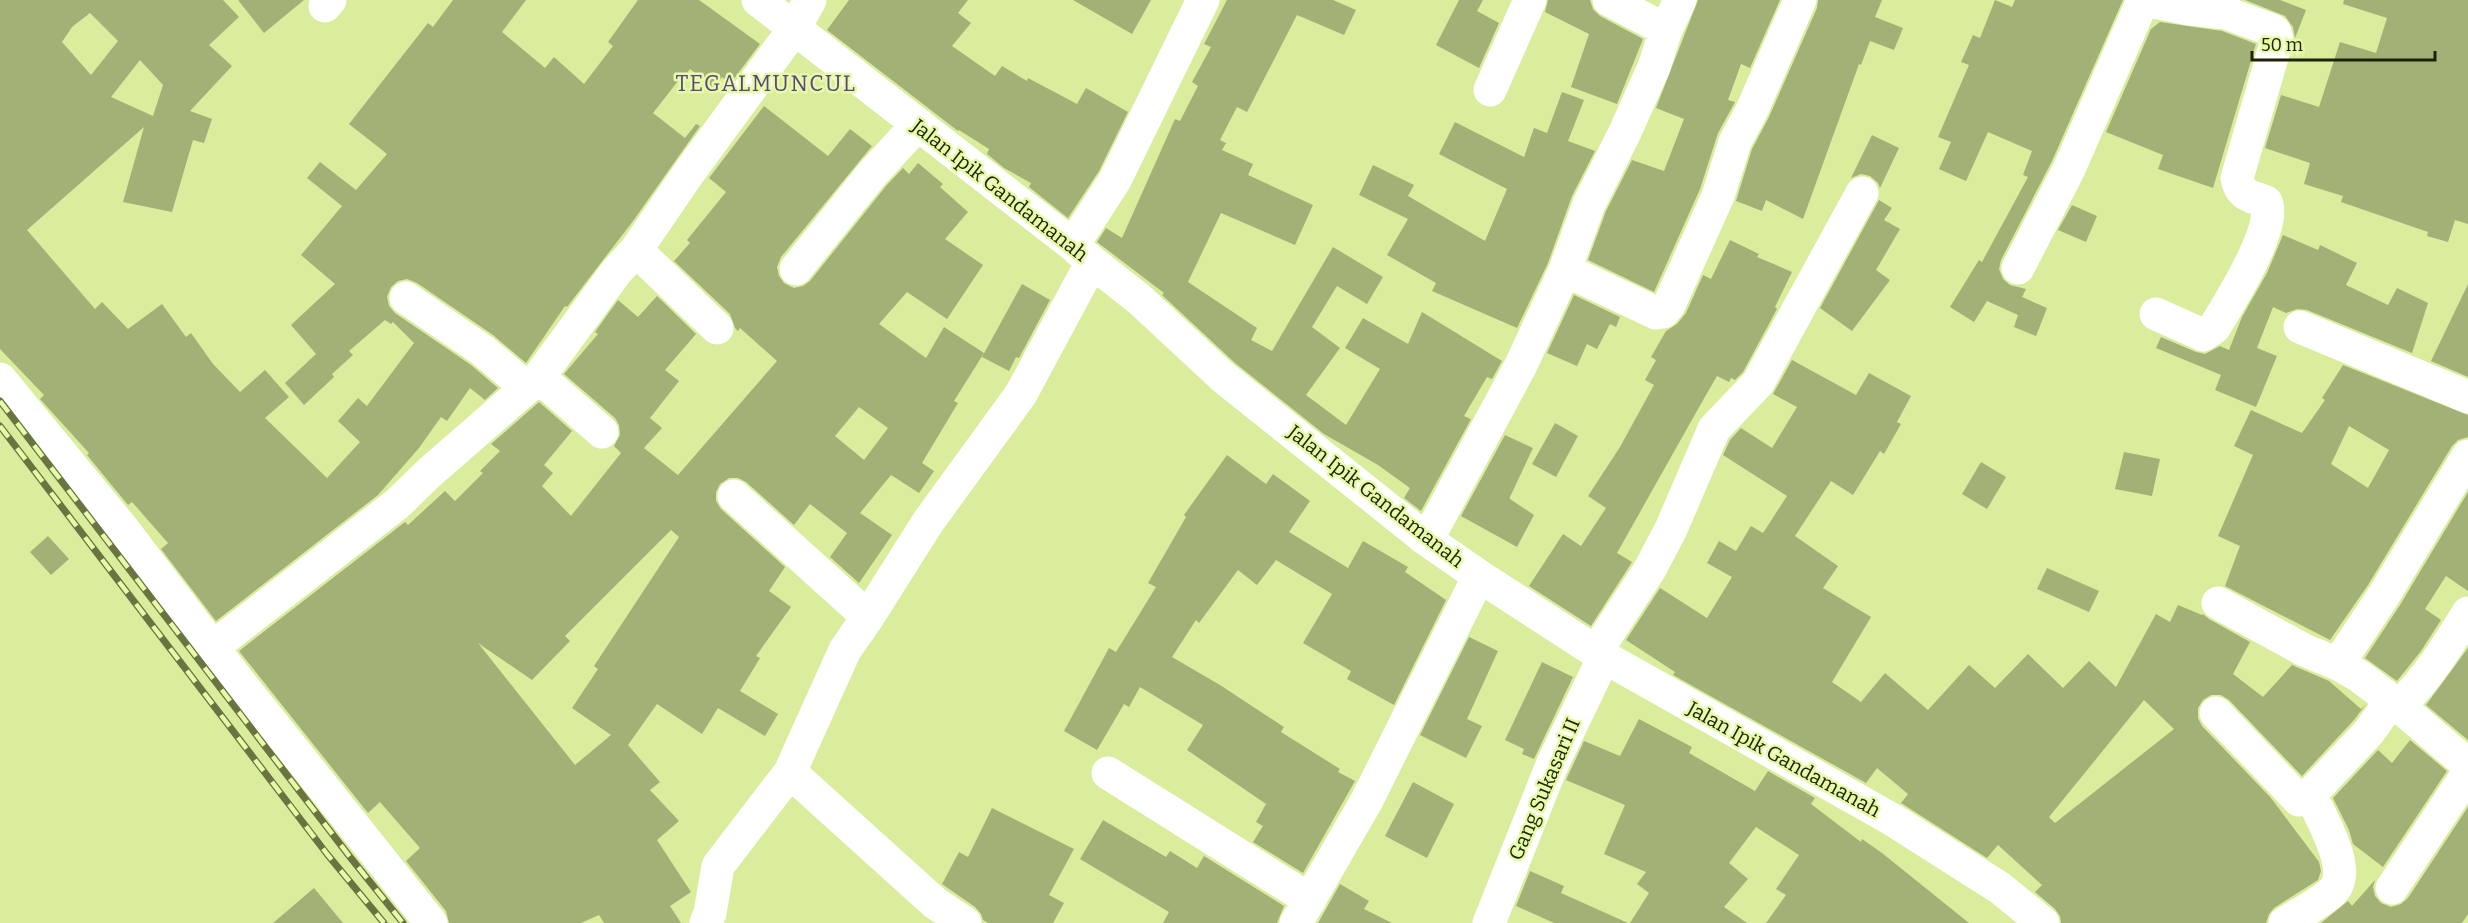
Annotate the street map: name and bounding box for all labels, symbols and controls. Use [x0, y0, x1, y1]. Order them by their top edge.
scale bar [2252, 24, 2435, 62]
text: 50 m [2261, 34, 2303, 56]
district label: TEGALMUNCUL [676, 70, 856, 97]
street label: Jalan Ipik Gandamanah [906, 113, 1093, 267]
street label: Jalan Ipik Gandamanah [1282, 419, 1469, 573]
street label: Jalan Ipik Gandamanah [1682, 695, 1885, 822]
street label: Gang Sukasari II [1503, 714, 1585, 864]

